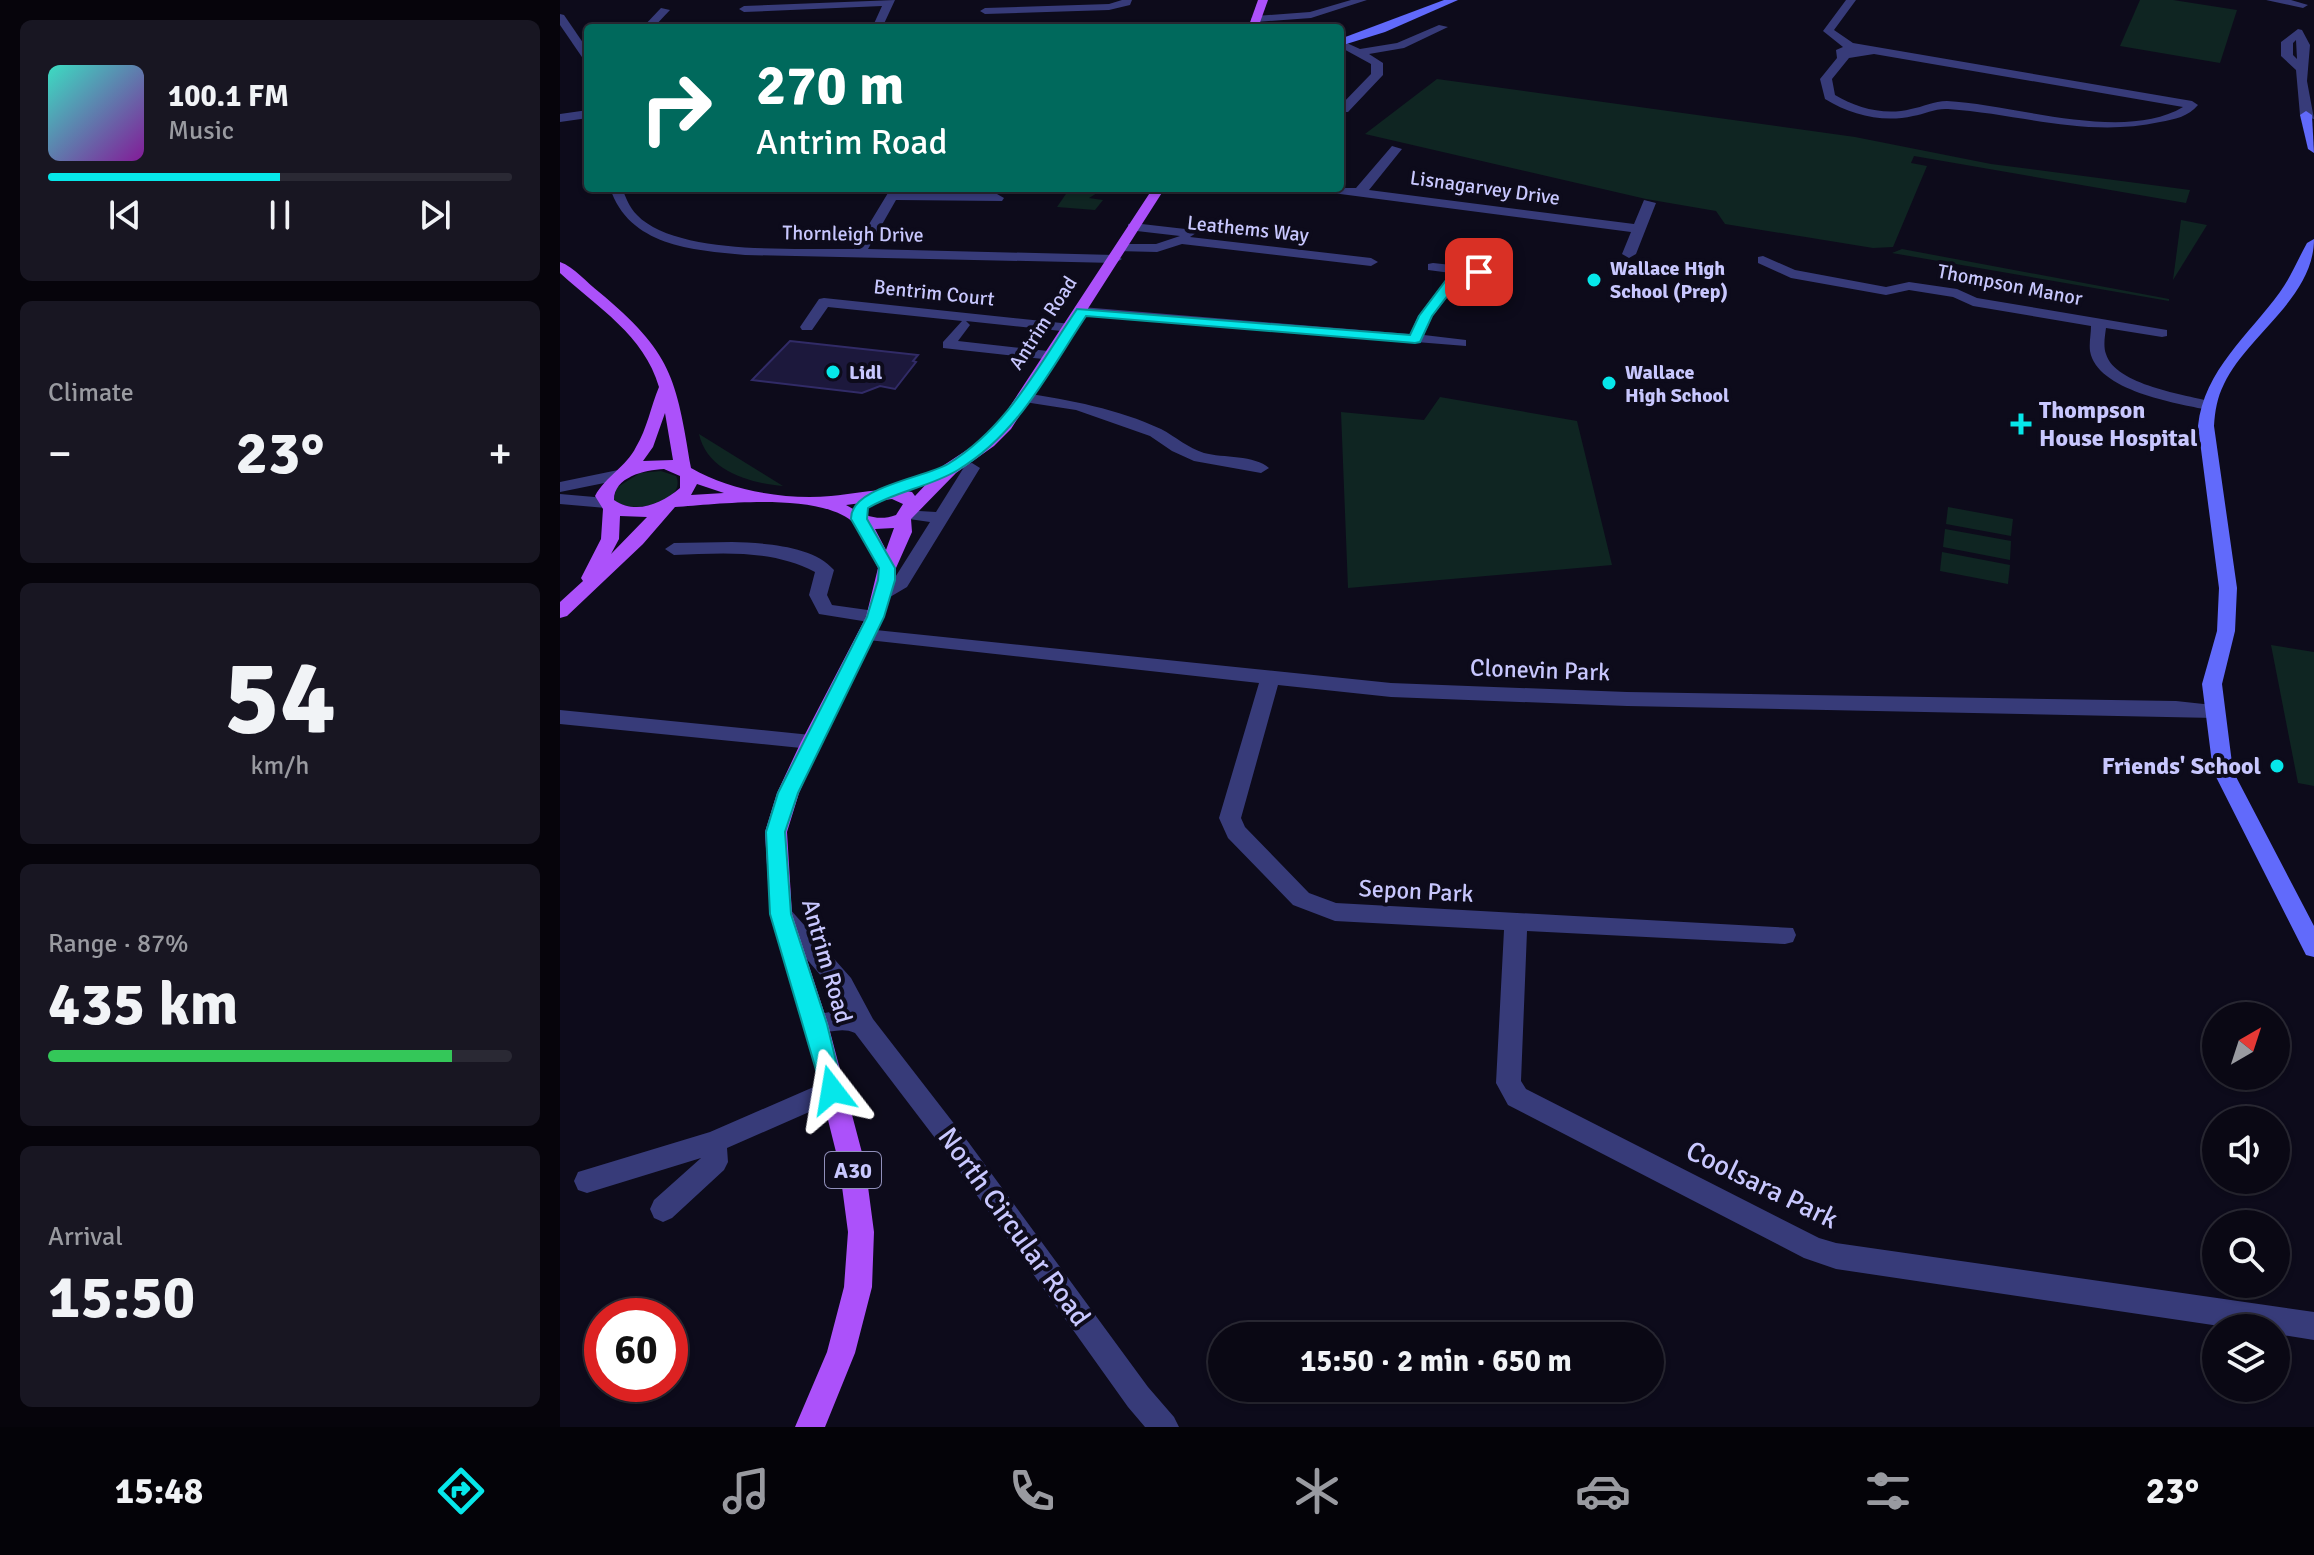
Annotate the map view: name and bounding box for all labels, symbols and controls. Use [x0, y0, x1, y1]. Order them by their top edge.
text: 270 m [756, 51, 904, 120]
icon: right [624, 56, 728, 160]
text: 100.1 FM [168, 78, 289, 115]
text: Music [168, 115, 234, 147]
text: Antrim Road [756, 120, 948, 165]
street label: Lisnagarvey Drive [1409, 165, 1561, 211]
icon: previous [103, 193, 147, 237]
icon: pause [258, 193, 302, 237]
icon: next [413, 193, 457, 237]
street label: Leathems Way [1186, 210, 1311, 248]
street label: Thornleigh Drive [782, 220, 924, 248]
pin [1445, 238, 1513, 306]
icon: arrive [1457, 250, 1501, 294]
place label: Wallace High School (Prep) [1610, 256, 1728, 304]
street label: Thompson Manor [1935, 259, 2085, 311]
marker: Wallace High School (Prep) [1585, 271, 1603, 289]
street label: Antrim Road [1004, 272, 1082, 374]
street label: Bentrim Court [872, 274, 996, 312]
place label: Lidl [849, 360, 882, 385]
place label: Wallace High School [1625, 360, 1729, 408]
marker: Lidl [824, 363, 842, 381]
marker: Wallace High School [1600, 374, 1618, 392]
text: Climate [48, 377, 134, 409]
place label: Thompson House Hospital [2039, 395, 2198, 453]
marker: Thompson House Hospital [2010, 413, 2032, 435]
text: 23° [236, 417, 324, 491]
text: − [48, 427, 72, 481]
text: + [488, 427, 512, 481]
text: 54 [224, 634, 336, 762]
street label: Clonevin Park [1469, 653, 1611, 687]
text: km/h [251, 750, 309, 782]
place label: Friends' School [2102, 751, 2261, 781]
marker: Friends' School [2268, 757, 2286, 775]
street label: Sepon Park [1358, 873, 1474, 909]
street label: Antrim Road [795, 895, 859, 1027]
text: Range · 87% [48, 928, 189, 960]
text: 435 km [48, 968, 238, 1042]
north arrow [2202, 1002, 2290, 1090]
map controls [2202, 1002, 2290, 1402]
position arrow [790, 1048, 874, 1132]
button: sound [2202, 1106, 2290, 1194]
street label: North Circular Road [931, 1121, 1097, 1333]
street label: Coolsara Park [1681, 1134, 1843, 1236]
road number: A30 [825, 1152, 881, 1188]
button: search [2202, 1210, 2290, 1298]
text: Arrival [48, 1221, 123, 1253]
text: 15:50 [48, 1261, 195, 1335]
speed limit sign: 60 [584, 1298, 688, 1402]
button: layers [2202, 1314, 2290, 1402]
text: 15:50 · 2 min · 650 m [1300, 1343, 1572, 1380]
icon: directions [433, 1463, 489, 1519]
icon: music [718, 1463, 774, 1519]
icon: phone [1004, 1463, 1060, 1519]
icon: climate [1289, 1463, 1345, 1519]
icon: car [1575, 1463, 1631, 1519]
icon: filters [1860, 1463, 1916, 1519]
text: 15:48 [115, 1469, 203, 1514]
text: 23° [2146, 1469, 2199, 1514]

